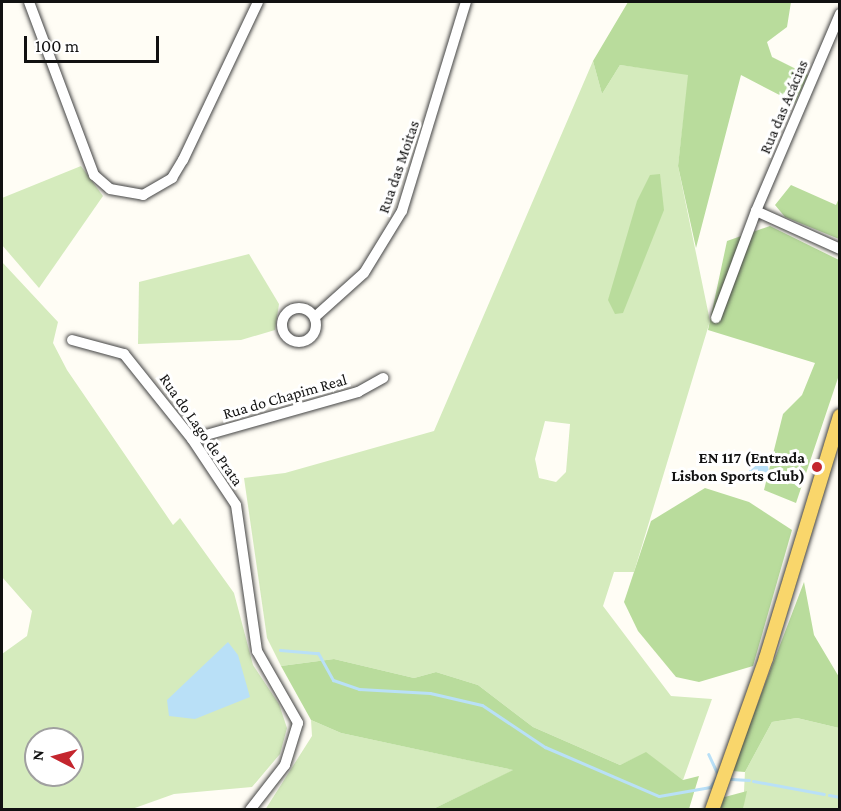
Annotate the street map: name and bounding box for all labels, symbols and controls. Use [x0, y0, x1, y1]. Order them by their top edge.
scale bar [27, 24, 162, 62]
text: 100 m [35, 36, 79, 56]
street label: Rua das Acácias [756, 57, 812, 157]
street label: Rua das Moitas [374, 118, 424, 216]
street label: Rua do Lago de Prata [155, 370, 247, 490]
street label: Rua do Chapim Real [221, 370, 349, 424]
place label: EN 117 (Entrada Lisbon Sports Club) [671, 448, 805, 486]
marker: EN 117 (Entrada Lisbon Sports Club) [810, 460, 824, 474]
north arrow [24, 727, 84, 787]
text: N [29, 749, 47, 762]

